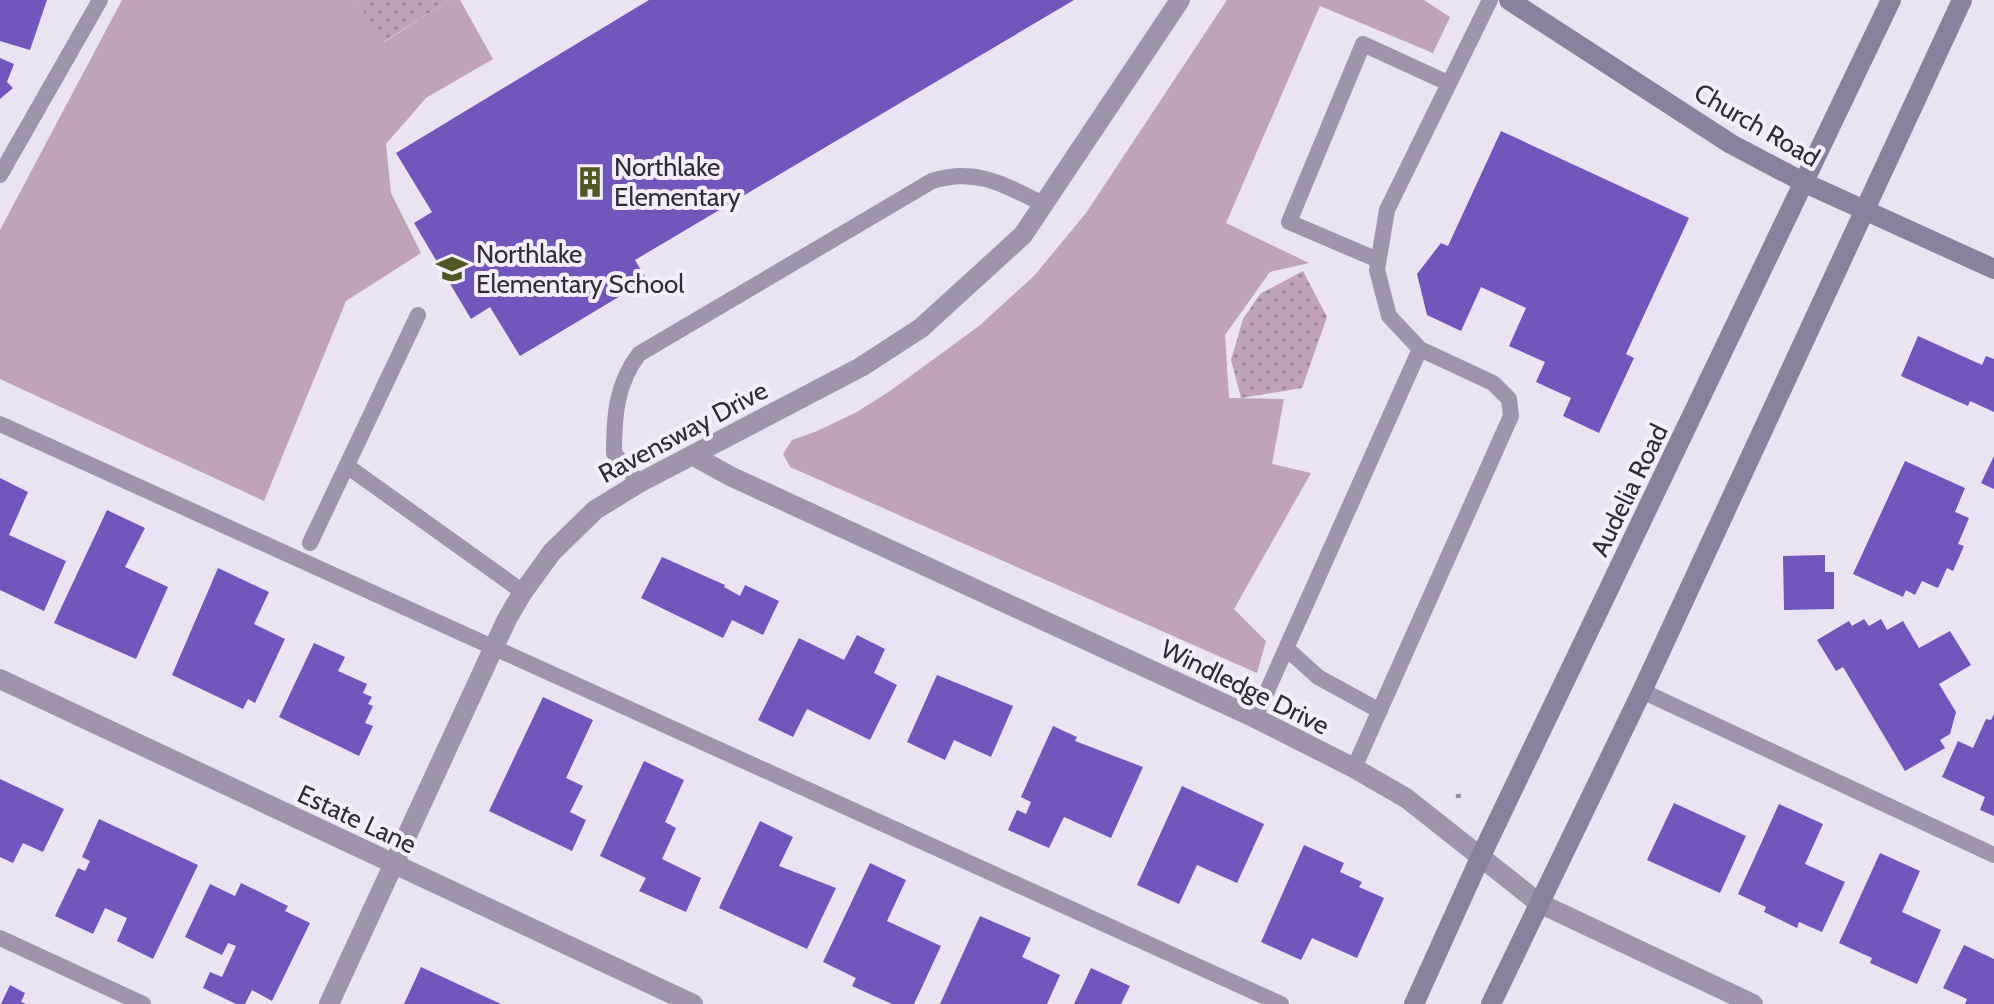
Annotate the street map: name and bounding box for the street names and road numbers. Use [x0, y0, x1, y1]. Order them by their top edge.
street label: Church Road [1688, 76, 1826, 174]
street label: Ravensway Drive [593, 374, 773, 490]
street label: Audelia Road [1583, 419, 1675, 561]
street label: Windledge Drive [1156, 632, 1334, 742]
street label: Estate Lane [293, 778, 421, 860]

